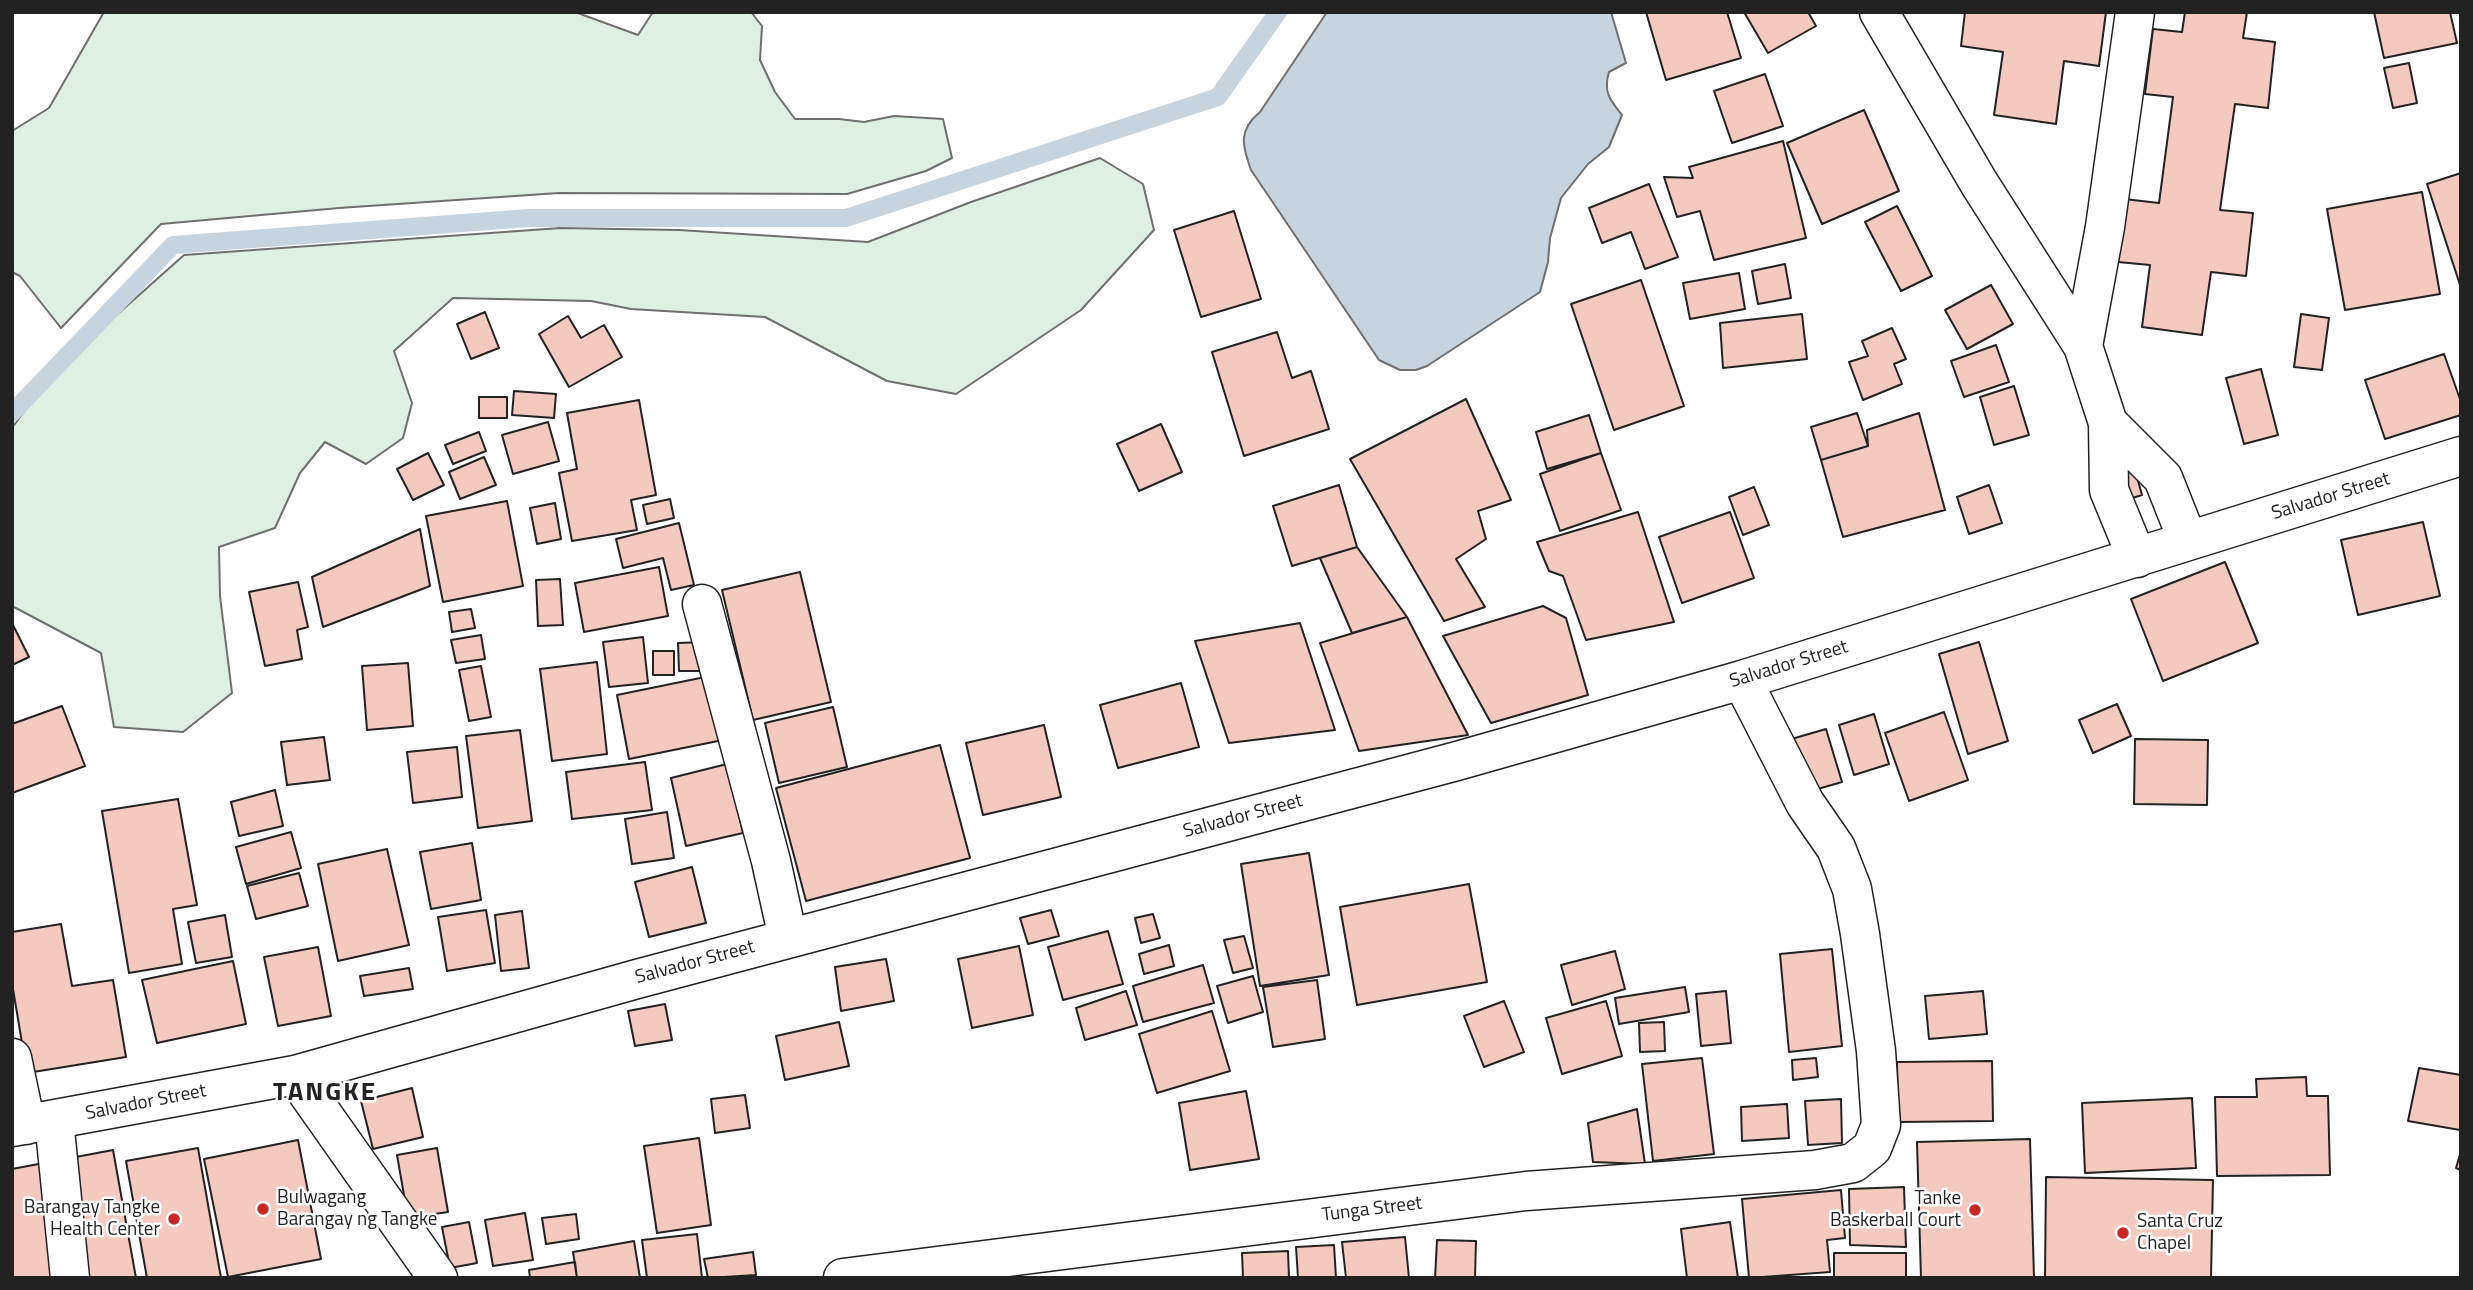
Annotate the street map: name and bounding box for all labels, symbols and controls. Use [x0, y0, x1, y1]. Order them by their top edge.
street label: Salvador Street [2269, 468, 2393, 526]
street label: Salvador Street [1727, 636, 1851, 694]
street label: Salvador Street [1181, 790, 1305, 844]
street label: Salvador Street [633, 936, 757, 990]
district label: TANGKE [274, 1078, 376, 1110]
street label: Salvador Street [84, 1080, 208, 1126]
place label: Bulwagang Barangay ng Tangke [277, 1187, 437, 1231]
place label: Tanke Baskerball Court [1830, 1188, 1961, 1232]
street label: Tunga Street [1320, 1193, 1424, 1227]
place label: Barangay Tangke Health Center [24, 1197, 160, 1241]
marker: Bulwagang Barangay ng Tangke [255, 1201, 271, 1217]
marker: Tanke Baskerball Court [1967, 1202, 1983, 1218]
marker: Barangay Tangke Health Center [166, 1211, 182, 1227]
place label: Santa Cruz Chapel [2137, 1211, 2223, 1255]
marker: Santa Cruz Chapel [2115, 1225, 2131, 1241]

